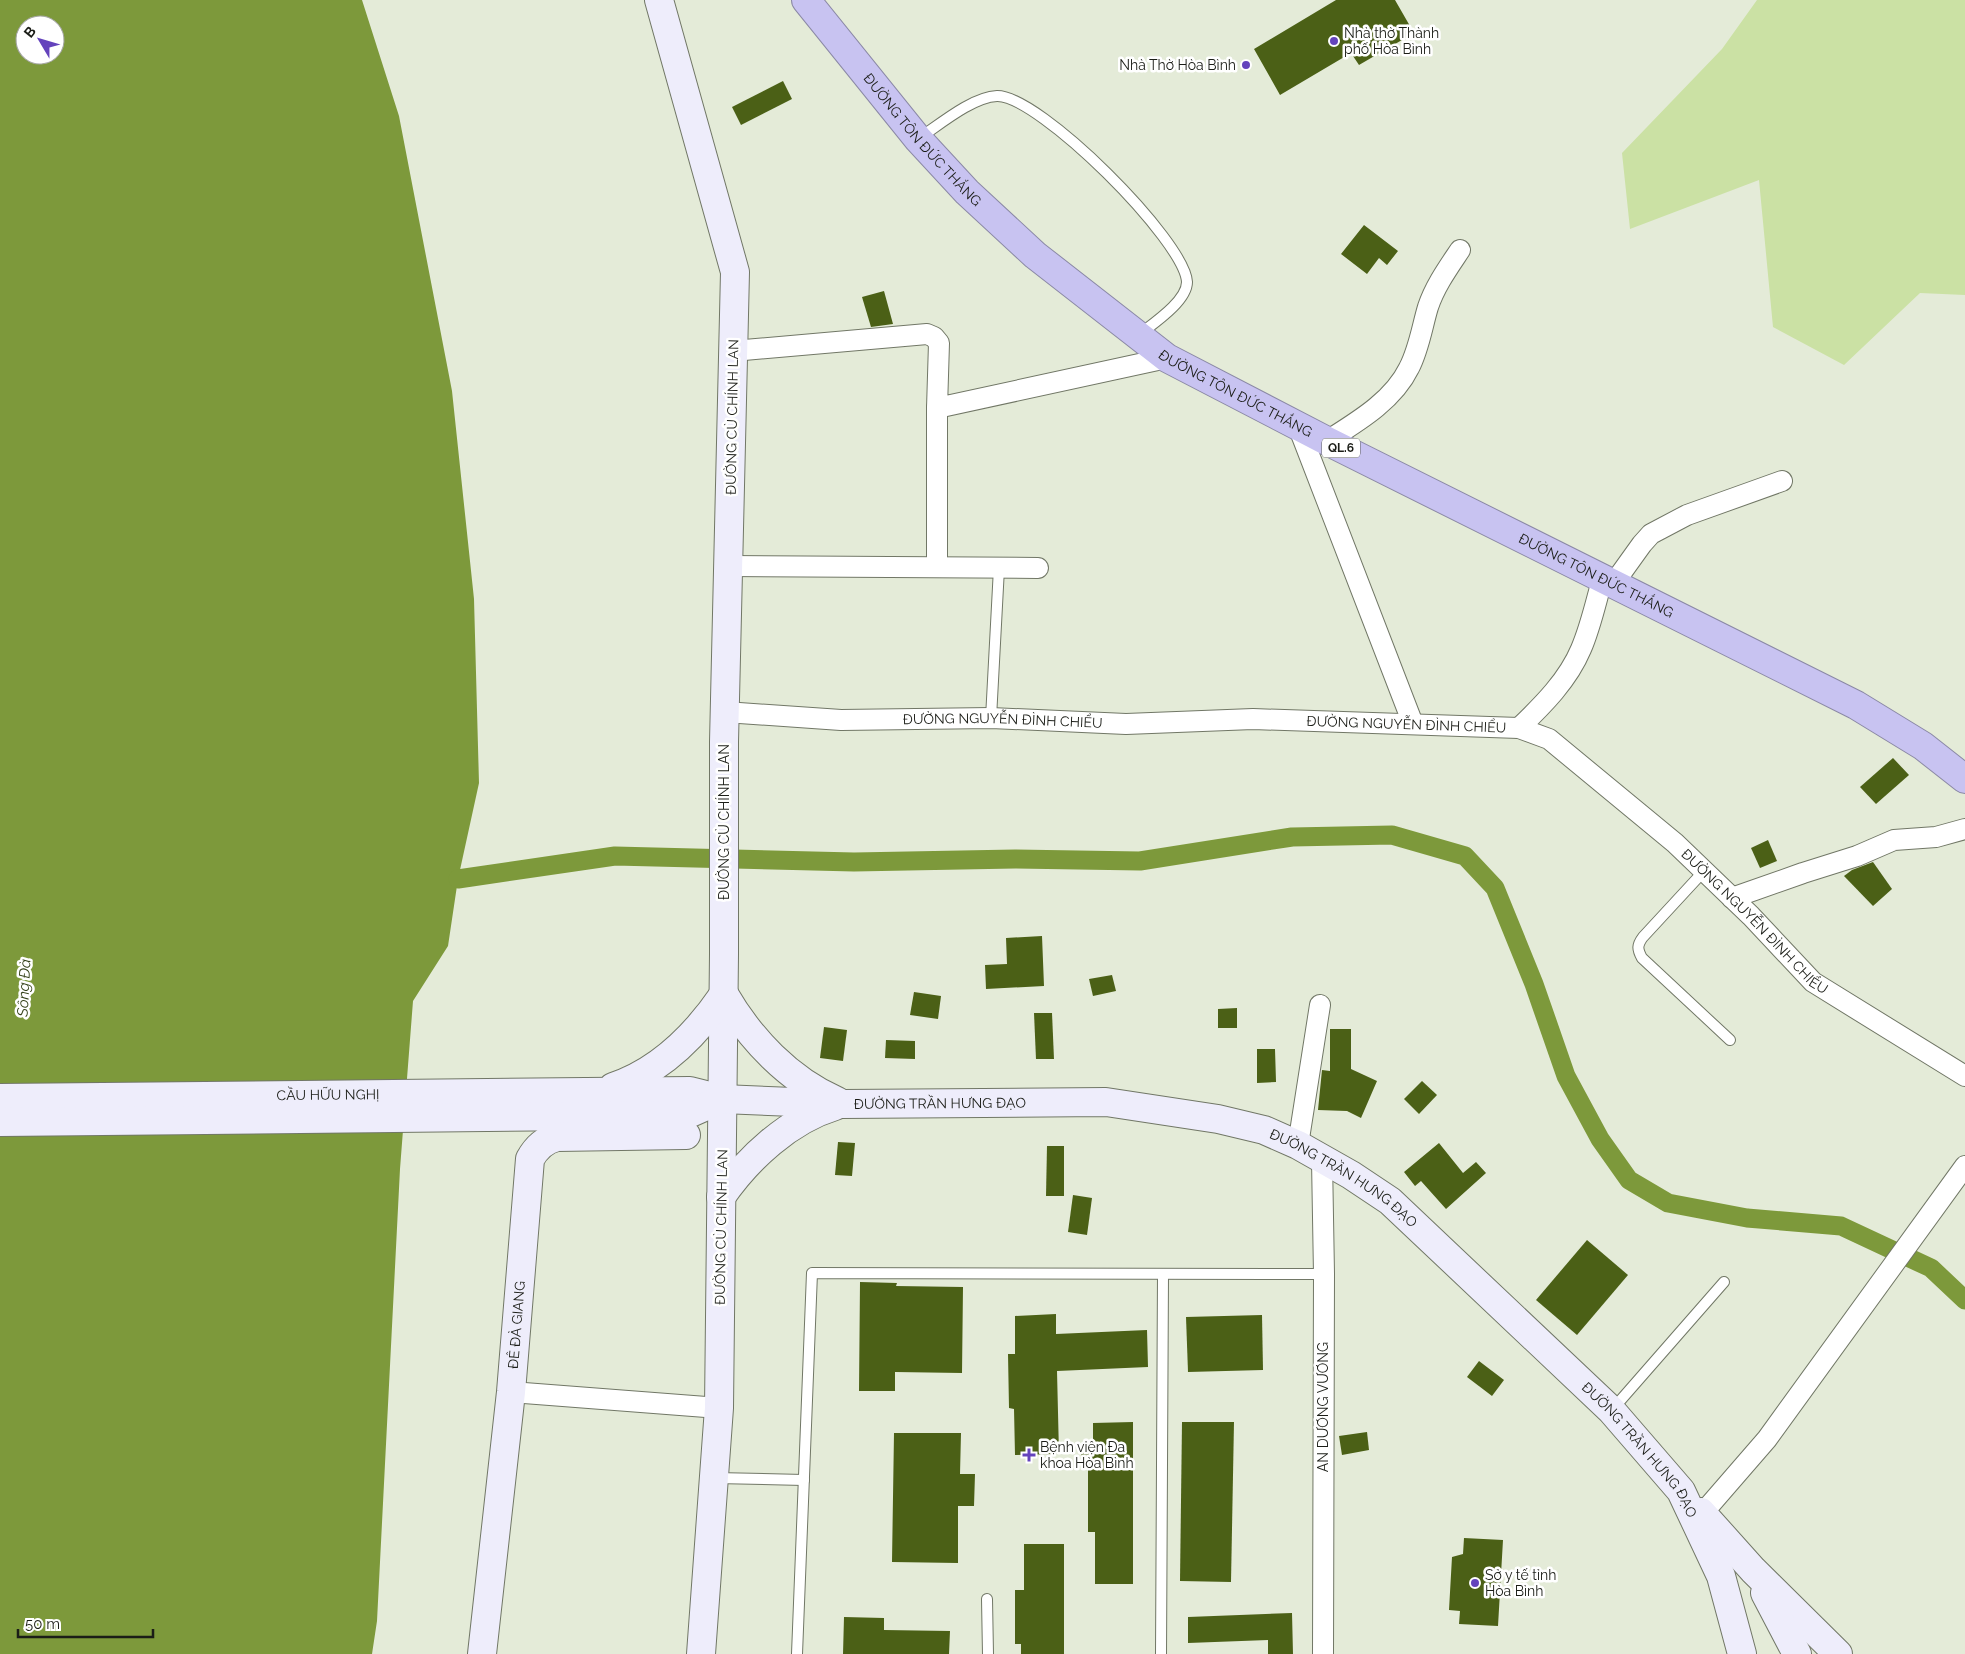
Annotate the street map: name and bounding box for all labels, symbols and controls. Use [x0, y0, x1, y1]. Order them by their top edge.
north arrow [15, 15, 65, 65]
text: B [21, 23, 39, 41]
place label: Nhà thờ Thành phố Hòa Bình [1344, 25, 1439, 57]
marker: Nhà thờ Thành phố Hòa Bình [1328, 35, 1340, 47]
place label: Nhà Thờ Hòa Bình [1119, 57, 1236, 73]
marker: Nhà Thờ Hòa Bình [1240, 59, 1252, 71]
street label: ĐƯỜNG TÔN ĐỨC THẮNG [860, 70, 985, 209]
street label: ĐƯỜNG CÙ CHÍNH LAN [722, 339, 741, 495]
street label: ĐƯỜNG TÔN ĐỨC THẮNG [1156, 347, 1315, 440]
road number: QL.6 [1322, 438, 1360, 458]
street label: ĐƯỜNG TÔN ĐỨC THẮNG [1516, 530, 1676, 621]
street label: ĐƯỜNG NGUYỄN ĐÌNH CHIỂU [903, 708, 1103, 731]
street label: ĐƯỜNG NGUYỄN ĐÌNH CHIỂU [1306, 713, 1507, 736]
street label: ĐƯỜNG CÙ CHÍNH LAN [715, 744, 732, 900]
street label: ĐƯỜNG NGUYỄN ĐÌNH CHIỂU [1678, 846, 1831, 997]
water label: Sông Đà [13, 959, 35, 1018]
street label: CẦU HỮU NGHỊ [276, 1085, 380, 1103]
street label: ĐƯỜNG TRẦN HƯNG ĐẠO [854, 1093, 1026, 1112]
street label: ĐƯỜNG TRẦN HƯNG ĐẠO [1267, 1126, 1421, 1230]
street label: ĐƯỜNG CÙ CHÍNH LAN [711, 1149, 730, 1305]
street label: ĐÊ ĐÀ GIANG [505, 1280, 528, 1370]
street label: AN DƯƠNG VƯƠNG [1315, 1342, 1331, 1472]
street label: ĐƯỜNG TRẦN HƯNG ĐẠO [1579, 1379, 1700, 1520]
place label: Bệnh viện Đa khoa Hòa Bình [1040, 1439, 1134, 1471]
marker: Bệnh viện Đa khoa Hòa Bình [1022, 1448, 1036, 1462]
place label: Sở y tế tỉnh Hòa Bình [1485, 1567, 1556, 1599]
marker: Sở y tế tỉnh Hòa Bình [1469, 1577, 1481, 1589]
scale bar [18, 1606, 152, 1638]
text: 50 m [25, 1615, 60, 1633]

